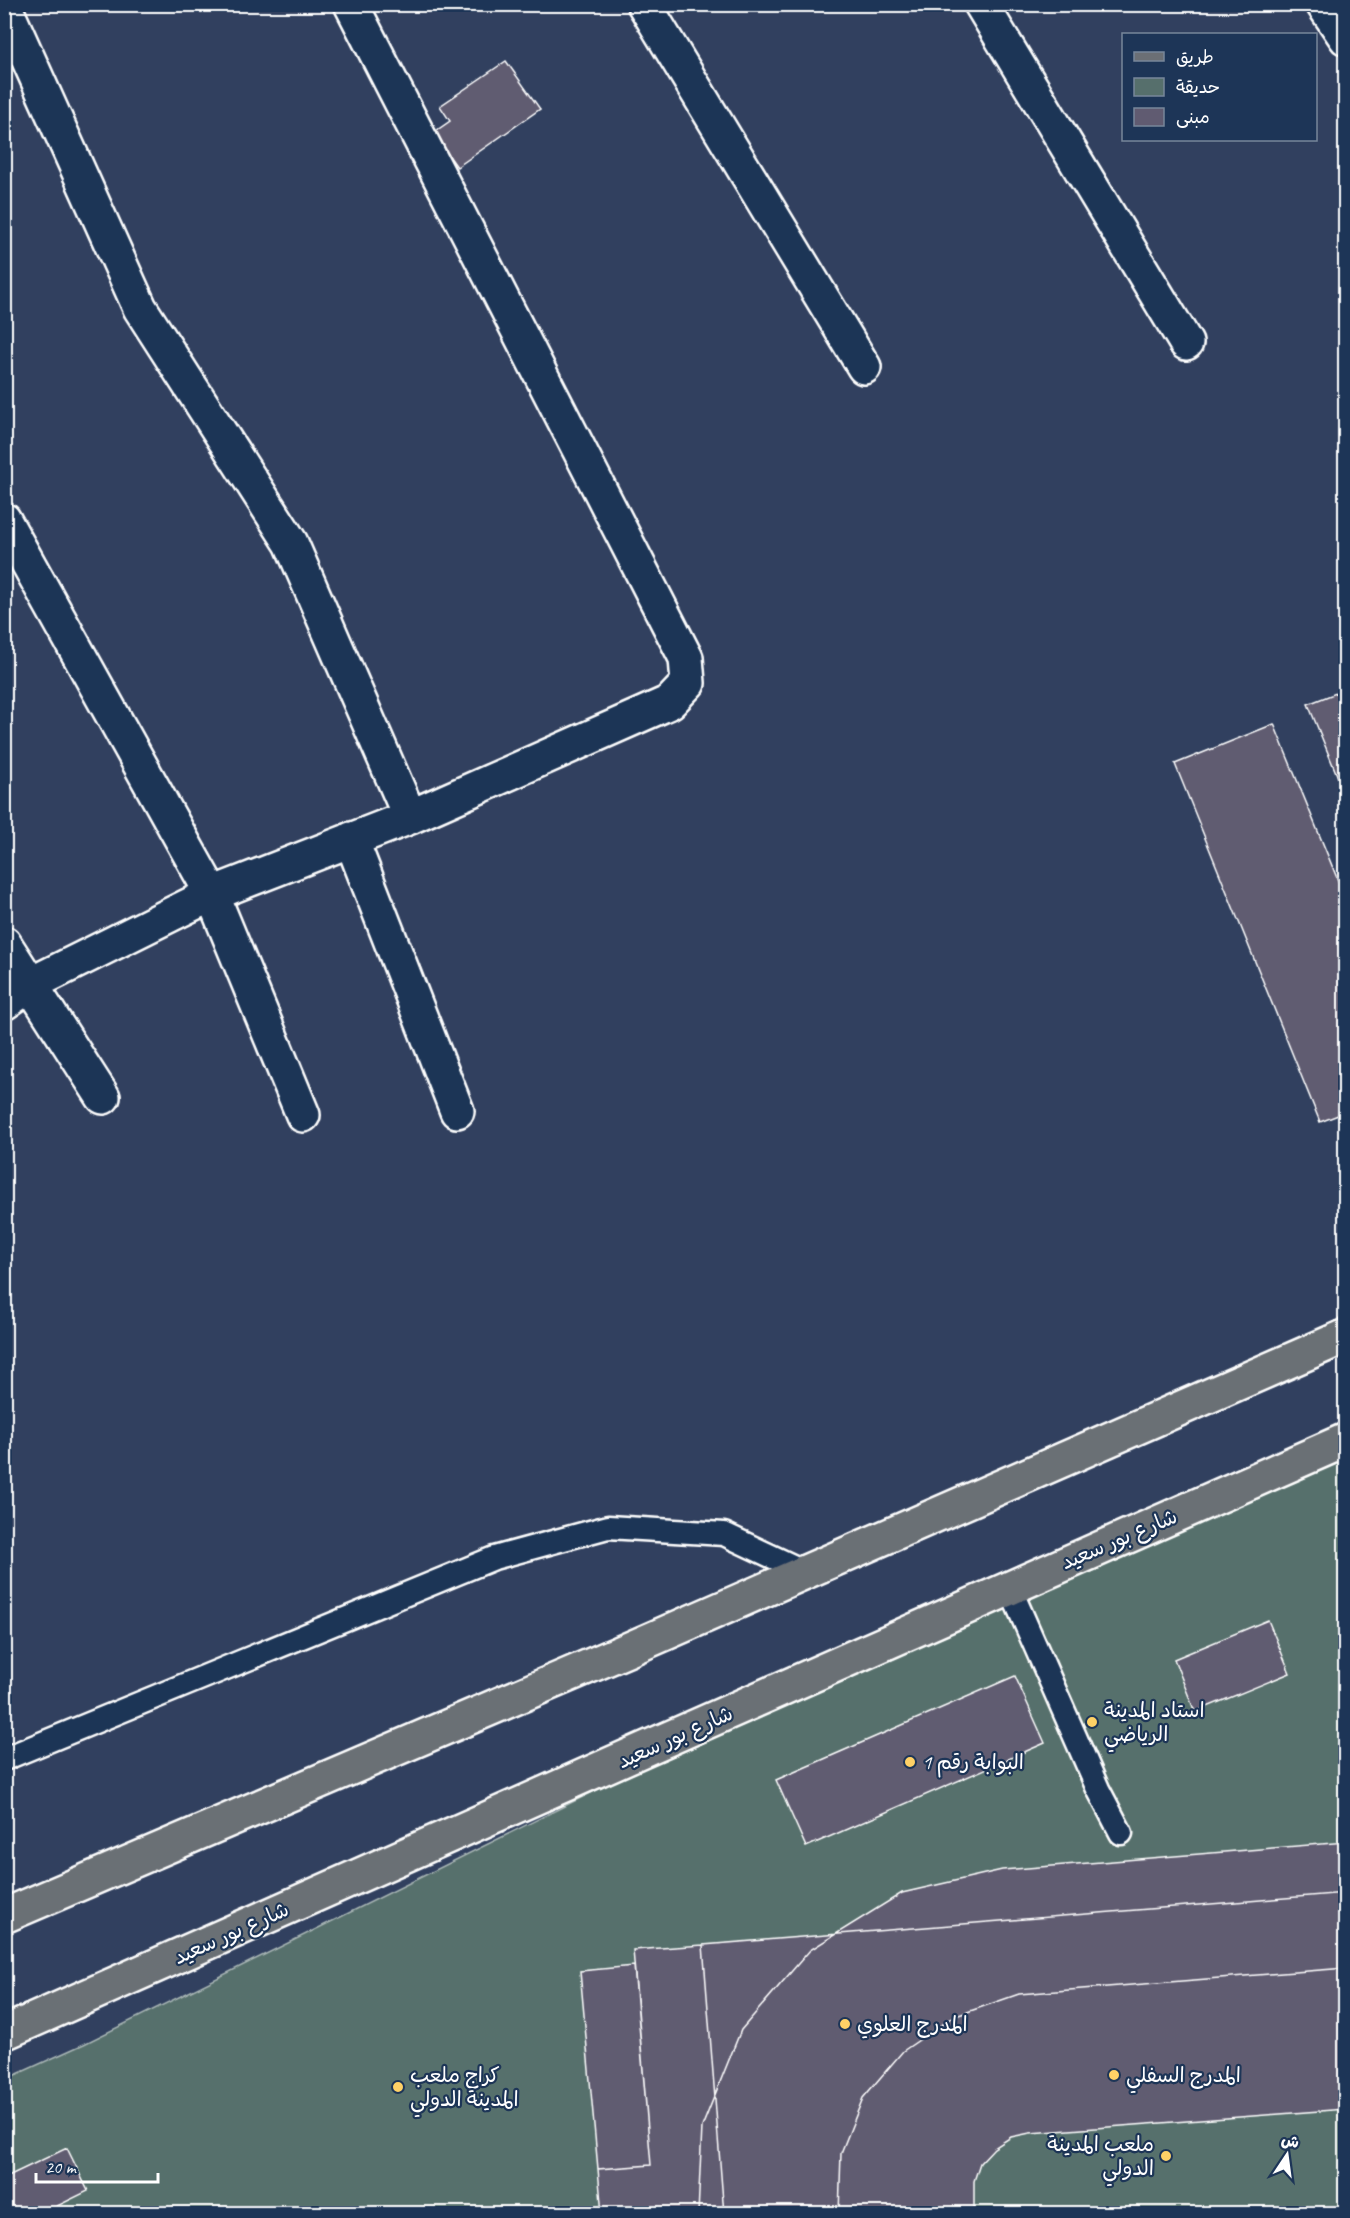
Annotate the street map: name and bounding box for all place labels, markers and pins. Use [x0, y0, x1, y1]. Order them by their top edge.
place label: استاد المدينة الرياضي [1104, 1697, 1205, 1753]
marker: استاد المدينة الرياضي [1085, 1715, 1099, 1729]
place label: البوابة رقم 1 [922, 1749, 1024, 1778]
marker: البوابة رقم 1 [903, 1755, 917, 1769]
place label: المدرج العلوي [857, 2011, 968, 2039]
marker: المدرج العلوي [838, 2017, 852, 2031]
place label: كراج ملعب المدينة الدولي [410, 2062, 519, 2118]
place label: المدرج السفلي [1126, 2062, 1241, 2094]
marker: المدرج السفلي [1107, 2068, 1121, 2082]
marker: كراج ملعب المدينة الدولي [391, 2080, 405, 2094]
place label: ملعب المدينة الدولي [1047, 2131, 1154, 2187]
marker: ملعب المدينة الدولي [1159, 2149, 1173, 2163]

